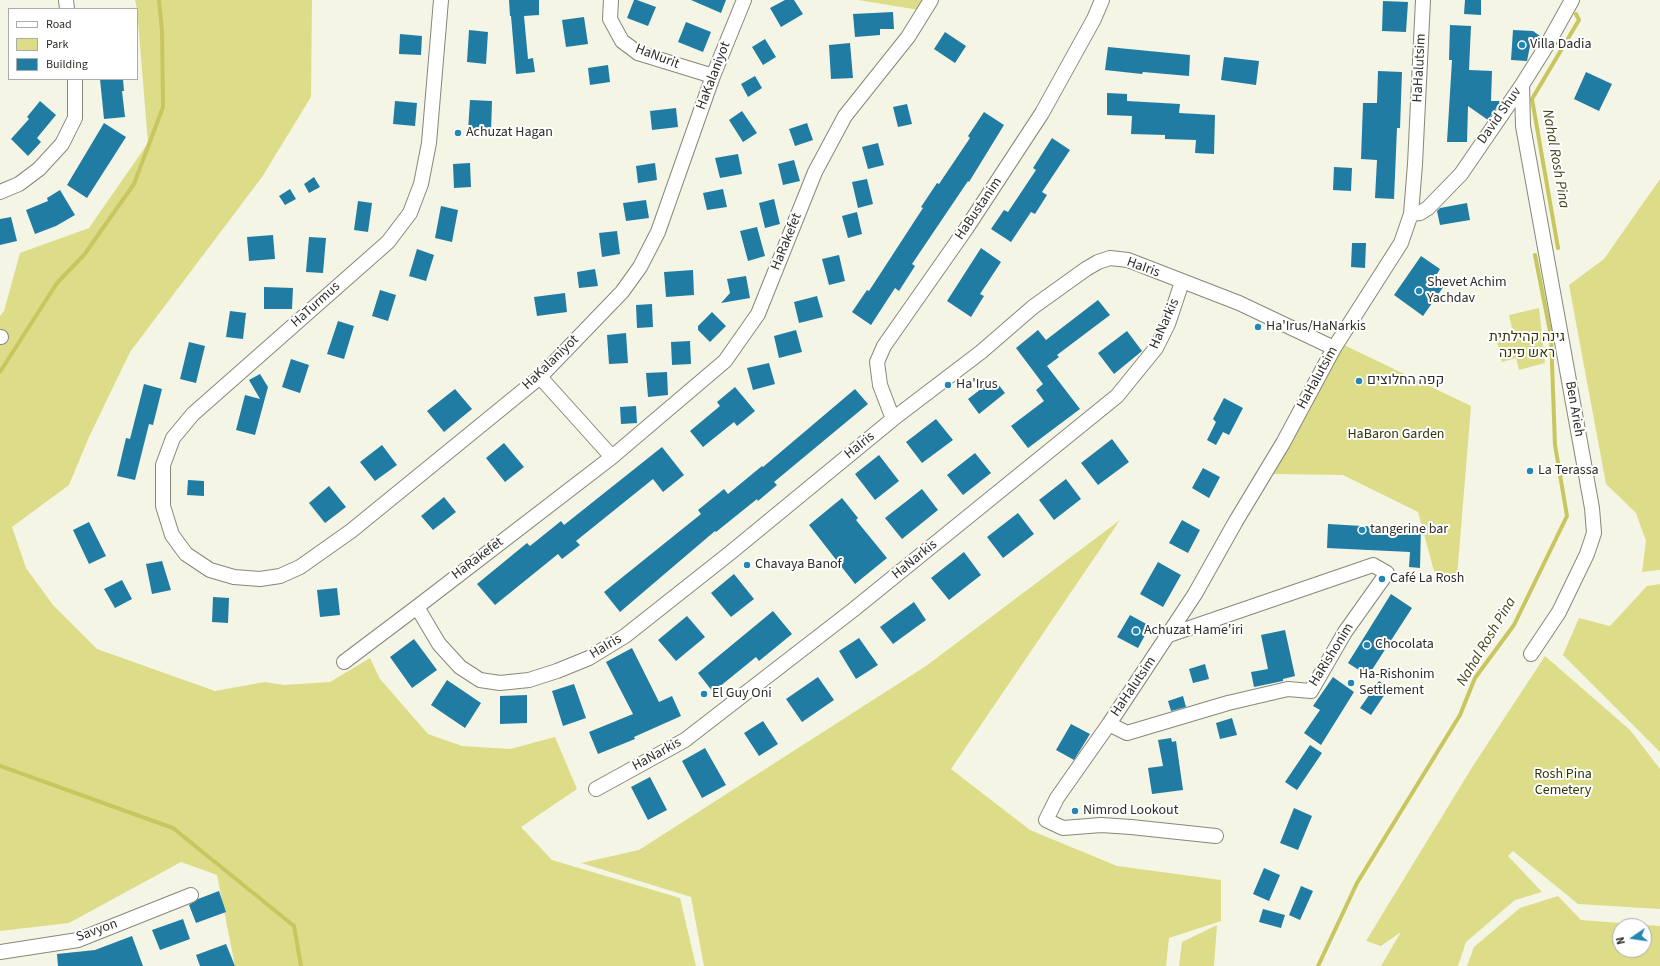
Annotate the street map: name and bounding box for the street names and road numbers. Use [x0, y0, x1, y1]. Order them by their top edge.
street label: HaHalutsim [1410, 33, 1430, 103]
street label: HaKalaniyot [693, 40, 735, 112]
street label: HaNurit [633, 41, 681, 73]
street label: David Shuv [1474, 84, 1526, 148]
street label: HaBustanim [952, 175, 1006, 243]
street label: HaRakefet [768, 211, 806, 273]
street label: HaIris [1124, 254, 1162, 282]
street label: HaTurmus [288, 279, 344, 331]
street label: HaNarkis [1146, 296, 1184, 352]
street label: HaKalaniyot [519, 332, 583, 394]
street label: HaHalutsim [1294, 344, 1342, 412]
street label: Ben Arieh [1561, 380, 1587, 438]
street label: HaIris [841, 429, 879, 463]
street label: HaRakefet [449, 534, 507, 584]
street label: HaNarkis [889, 537, 941, 583]
street label: HaRishonim [1306, 620, 1358, 690]
street label: HaIris [587, 631, 625, 663]
street label: HaHalutsim [1108, 654, 1160, 720]
street label: HaNarkis [630, 735, 684, 775]
street label: Savyon [74, 916, 120, 946]

